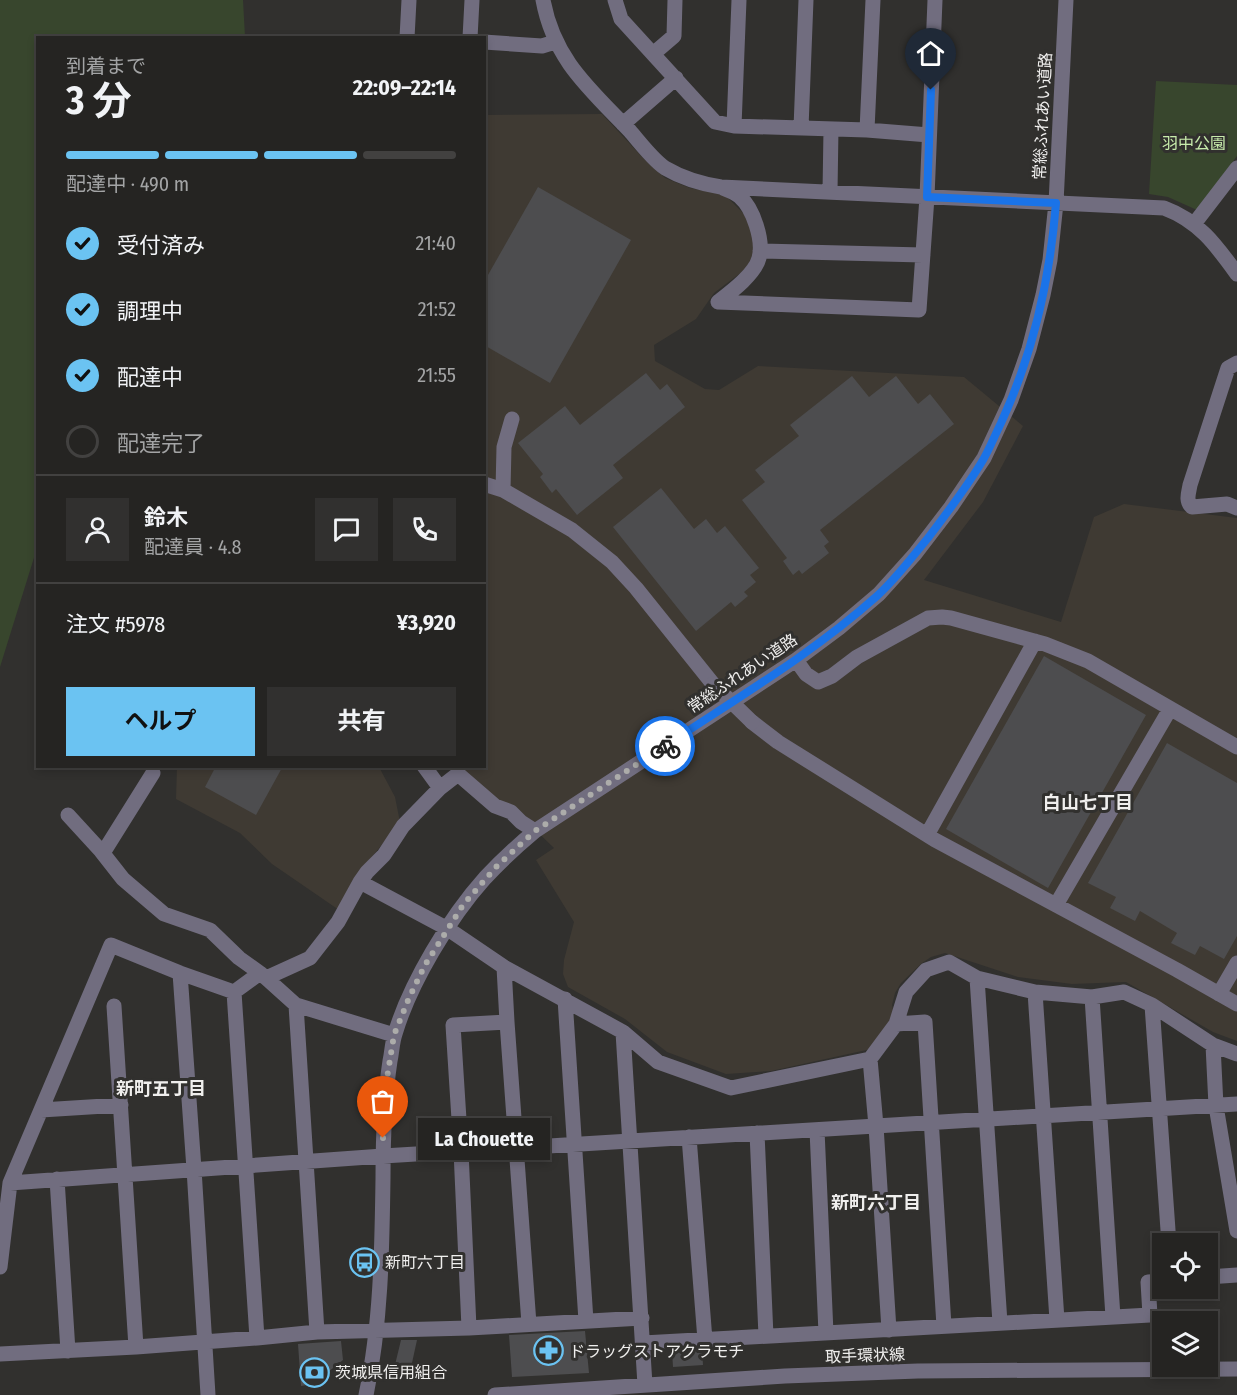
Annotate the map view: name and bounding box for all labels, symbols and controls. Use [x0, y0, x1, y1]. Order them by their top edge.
pin [905, 28, 956, 90]
icon: home [914, 37, 947, 70]
street label: 常総ふれあい道路 [1030, 52, 1055, 180]
text: 到着まで [66, 54, 146, 78]
text: 22:09–22:14 [353, 74, 456, 101]
text: 3 分 [66, 78, 132, 124]
park label: 羽中公園 [1162, 134, 1226, 153]
text: 配達中 · 490 m [66, 172, 189, 196]
icon: check [66, 227, 99, 260]
text: 21:40 [416, 231, 456, 255]
text: 受付済み [117, 232, 205, 259]
icon: check [66, 293, 99, 326]
text: 21:52 [418, 297, 456, 321]
text: 調理中 [117, 298, 183, 325]
icon: check [66, 359, 99, 392]
text: 21:55 [417, 363, 456, 387]
text: 配達中 [117, 364, 183, 391]
text: 配達完了 [117, 430, 205, 457]
button: person [66, 498, 129, 561]
button: chat [315, 498, 378, 561]
button: phone [393, 498, 456, 561]
text: 鈴木 [144, 504, 188, 531]
text: 配達員 · 4.8 [144, 535, 242, 559]
text: ¥3,920 [397, 609, 456, 636]
text: 注文 #5978 [66, 611, 165, 638]
street label: 常総ふれあい道路 [684, 630, 801, 717]
button: ヘルプ [66, 687, 255, 756]
button: 共有 [267, 687, 456, 756]
courier [635, 716, 695, 776]
icon: bike [649, 730, 682, 763]
district label: 白山七丁目 [1043, 792, 1133, 814]
pin [357, 1076, 408, 1138]
district label: 新町五丁目 [116, 1078, 206, 1100]
icon: bag [366, 1085, 399, 1118]
callout: La Chouette [419, 1117, 551, 1159]
text: La Chouette [434, 1127, 534, 1151]
district label: 新町六丁目 [831, 1192, 921, 1214]
map controls [1152, 1233, 1218, 1377]
button: locate [1152, 1233, 1218, 1299]
bus stop icon: 新町六丁目 [348, 1246, 380, 1278]
place label: 新町六丁目 [385, 1253, 465, 1272]
button: layers [1152, 1311, 1218, 1377]
pharmacy icon: ドラッグストアクラモチ [532, 1335, 564, 1367]
place label: ドラッグストアクラモチ [569, 1342, 744, 1361]
street label: 取手環状線 [825, 1345, 905, 1366]
bank icon: 茨城県信用組合 [298, 1356, 330, 1388]
place label: 茨城県信用組合 [335, 1363, 447, 1382]

